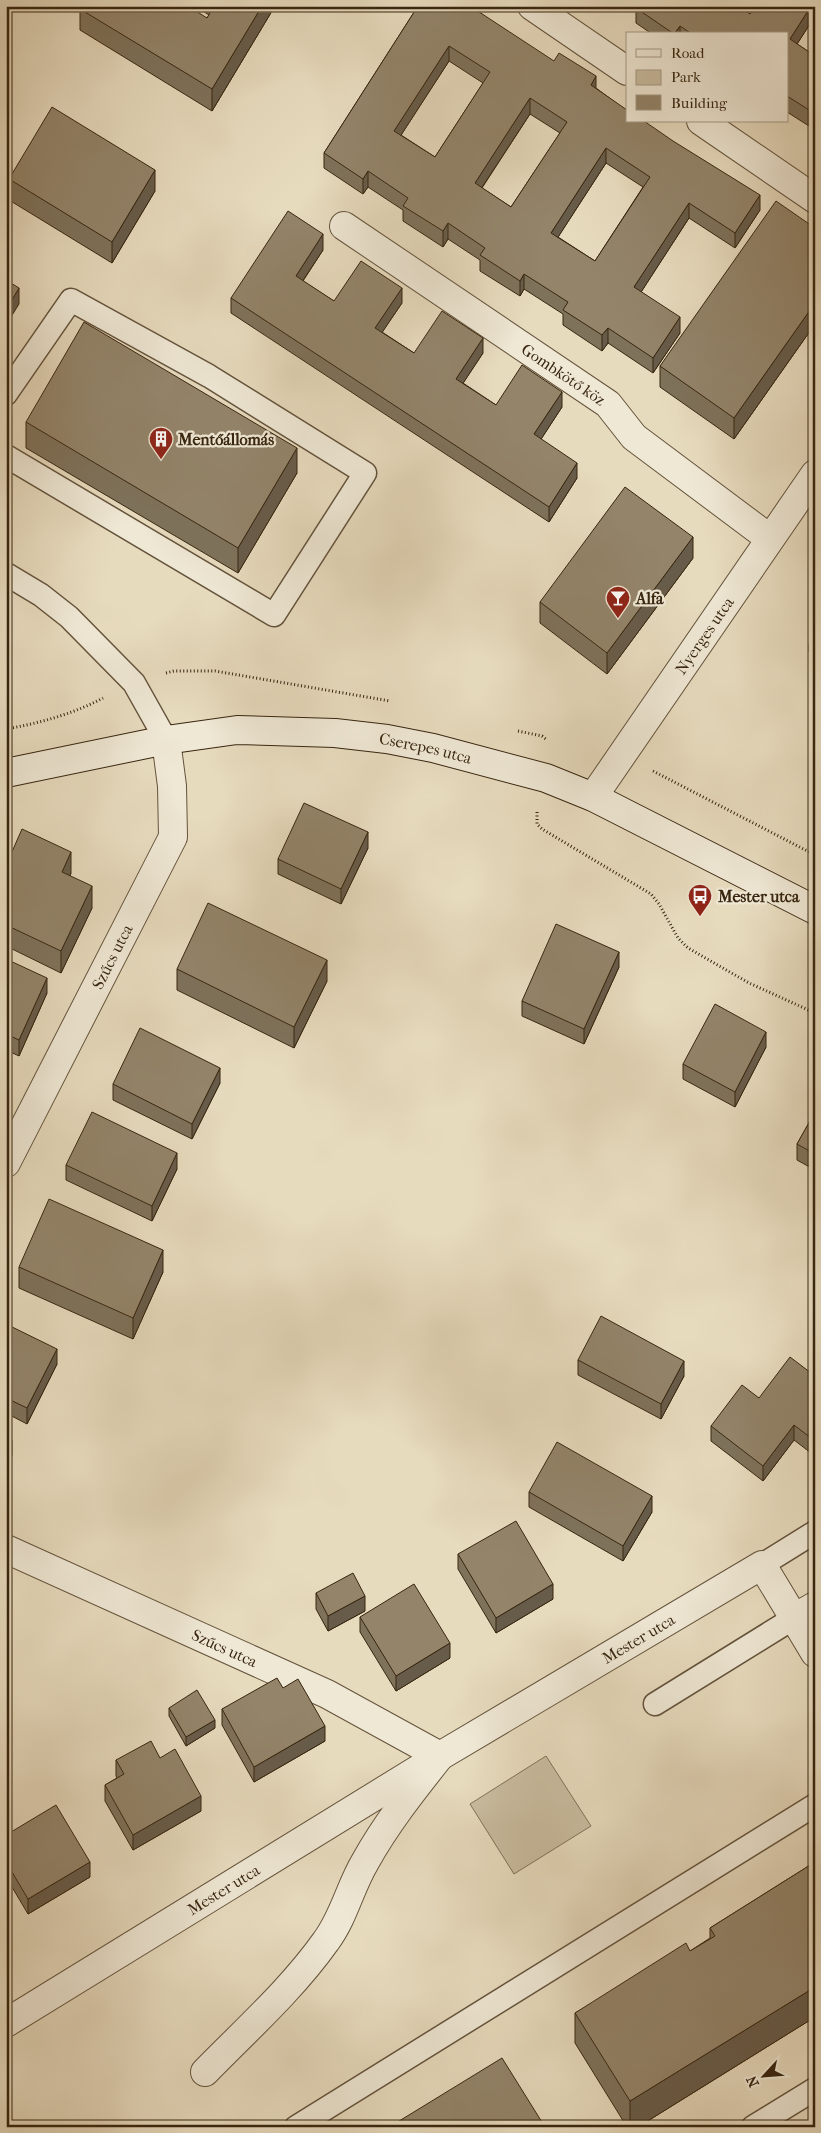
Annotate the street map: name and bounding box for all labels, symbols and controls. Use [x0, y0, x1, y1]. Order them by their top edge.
legend [626, 32, 788, 122]
text: Road [671, 44, 705, 62]
text: Park [671, 68, 701, 86]
text: Building [671, 94, 728, 112]
street label: Gombkötő köz [518, 339, 609, 410]
building icon: Mentőállomás [148, 426, 174, 460]
place label: Mentőállomás [177, 430, 274, 449]
bar icon: Alfa [605, 585, 631, 619]
place label: Alfa [635, 589, 664, 608]
street label: Nyerges utca [671, 593, 738, 678]
street label: Cserepes utca [378, 729, 474, 768]
bus stop icon: Mester utca [687, 883, 713, 917]
place label: Mester utca [717, 887, 800, 906]
street label: Szűcs utca [88, 921, 137, 992]
street label: Mester utca [599, 1610, 679, 1668]
street label: Szűcs utca [189, 1625, 261, 1672]
street label: Mester utca [184, 1860, 264, 1919]
north arrow [738, 2050, 788, 2100]
text: N [743, 2073, 763, 2090]

